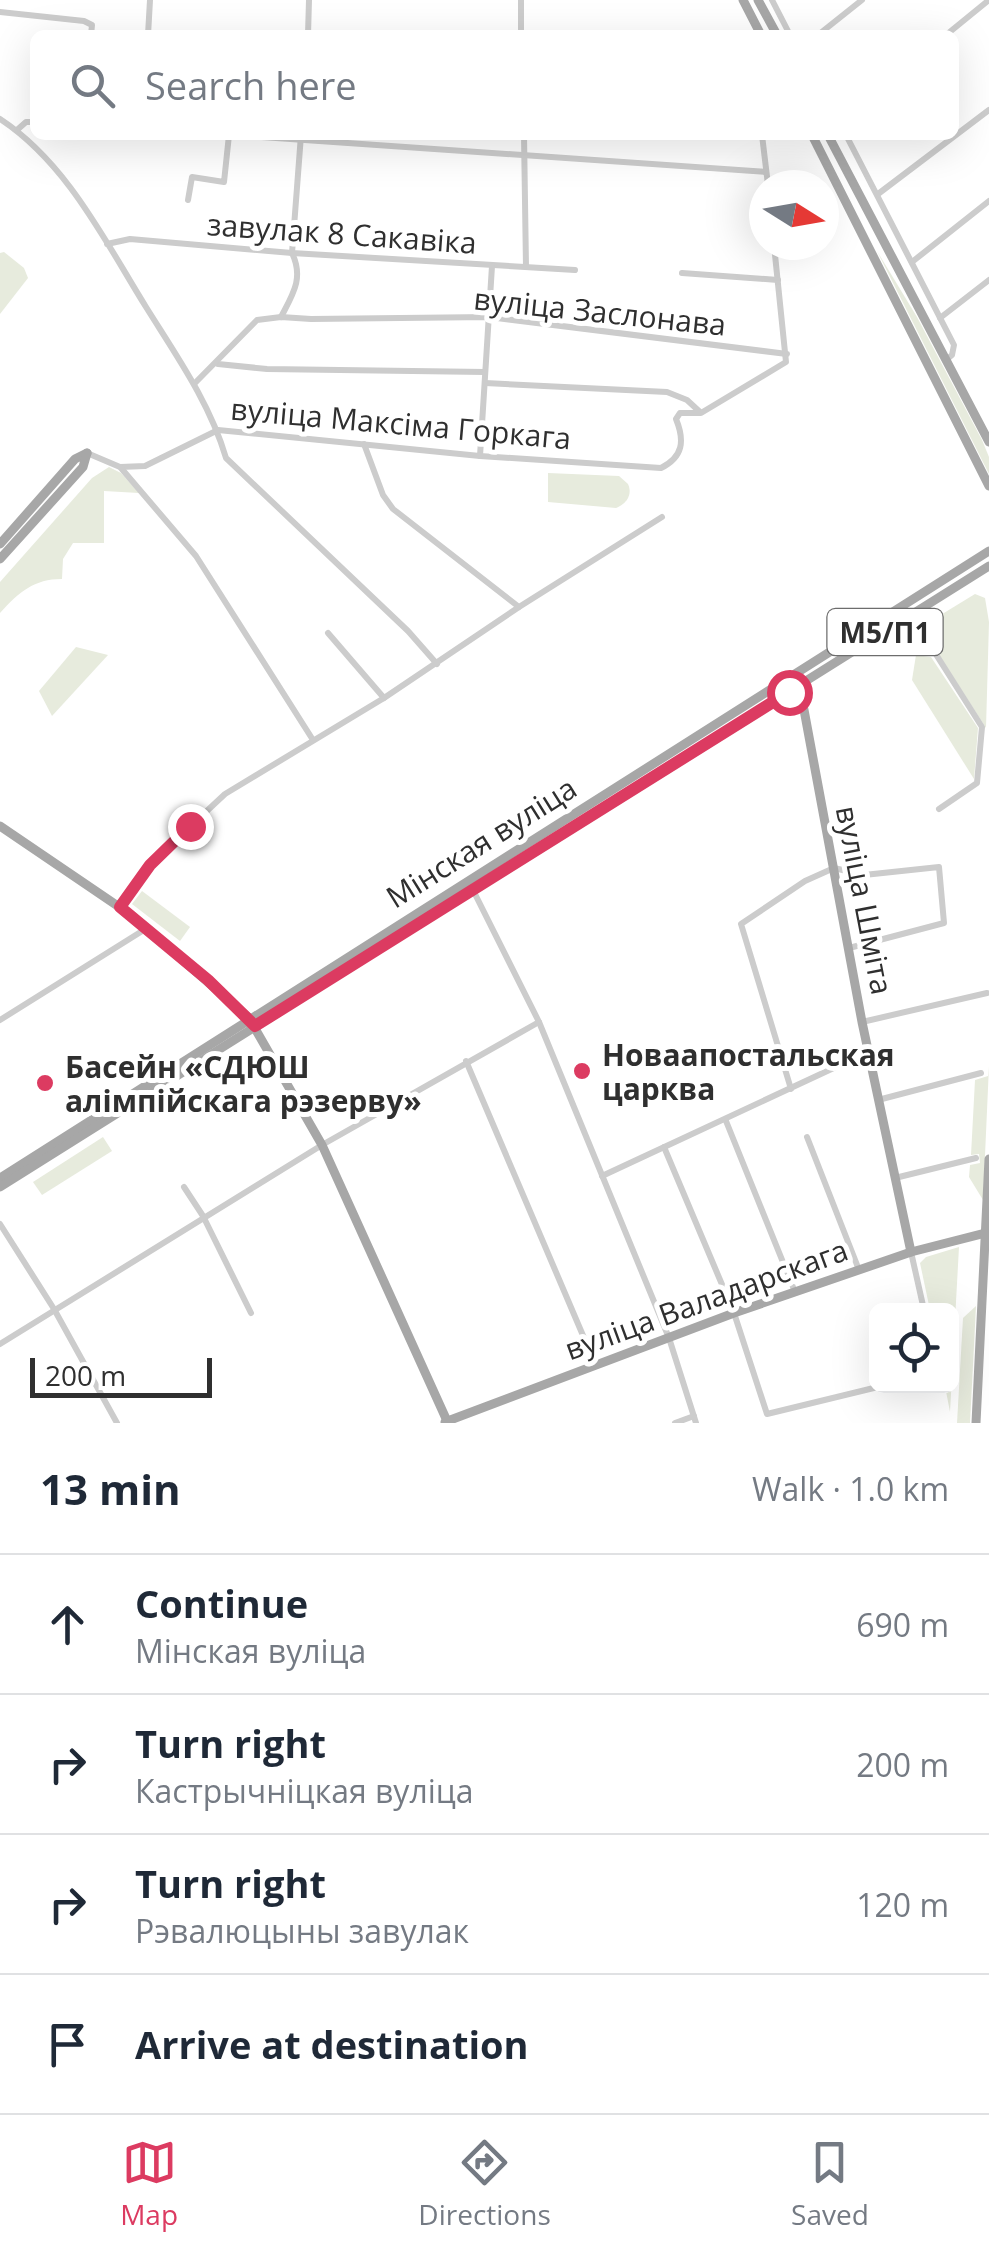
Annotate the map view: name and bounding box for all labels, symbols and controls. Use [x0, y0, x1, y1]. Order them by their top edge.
search box [30, 30, 959, 140]
icon: search [65, 58, 120, 113]
text: Search here [145, 59, 357, 111]
north arrow [749, 170, 839, 260]
street label: завулак 8 Сакавіка [206, 203, 478, 263]
street label: вуліца Заслонава [472, 277, 728, 345]
street label: вуліца Максіма Горкага [229, 388, 573, 458]
road number: М5/П1 [828, 609, 942, 655]
route start [767, 670, 813, 716]
street label: Мінская вуліца [378, 767, 584, 917]
street label: вуліца Шміта [827, 802, 903, 998]
route end [168, 804, 214, 850]
place label: Новаапостальская царква [602, 1034, 895, 1109]
place label: Басейн «СДЮШ алімпійскага рэзерву» [65, 1046, 422, 1121]
marker: Новаапостальская царква [571, 1060, 593, 1082]
marker: Басейн «СДЮШ алімпійскага рэзерву» [34, 1072, 56, 1094]
street label: вуліца Валадарскага [559, 1229, 853, 1369]
map controls [869, 1303, 959, 1393]
button: locate [869, 1303, 959, 1393]
scale bar [30, 1353, 212, 1398]
text: 200 m [45, 1356, 126, 1394]
text: 13 min [40, 1460, 181, 1517]
text: Walk · 1.0 km [752, 1467, 949, 1510]
text: Continue [135, 1577, 308, 1629]
icon: ahead [40, 1597, 95, 1652]
text: 690 m [856, 1603, 949, 1646]
text: Мінская вуліца [135, 1629, 366, 1672]
text: Turn right [135, 1717, 326, 1769]
icon: right [40, 1737, 95, 1792]
text: 200 m [856, 1743, 949, 1786]
text: Кастрычніцкая вуліца [135, 1769, 474, 1812]
text: Turn right [135, 1857, 326, 1909]
icon: right [40, 1877, 95, 1932]
text: 120 m [856, 1883, 949, 1926]
text: Рэвалюцыны завулак [135, 1909, 469, 1952]
icon: arrive [40, 2017, 95, 2072]
text: Arrive at destination [135, 2018, 529, 2070]
tab: Map [120, 2135, 178, 2233]
tab: Directions [418, 2135, 551, 2233]
tab: Saved [791, 2135, 869, 2233]

